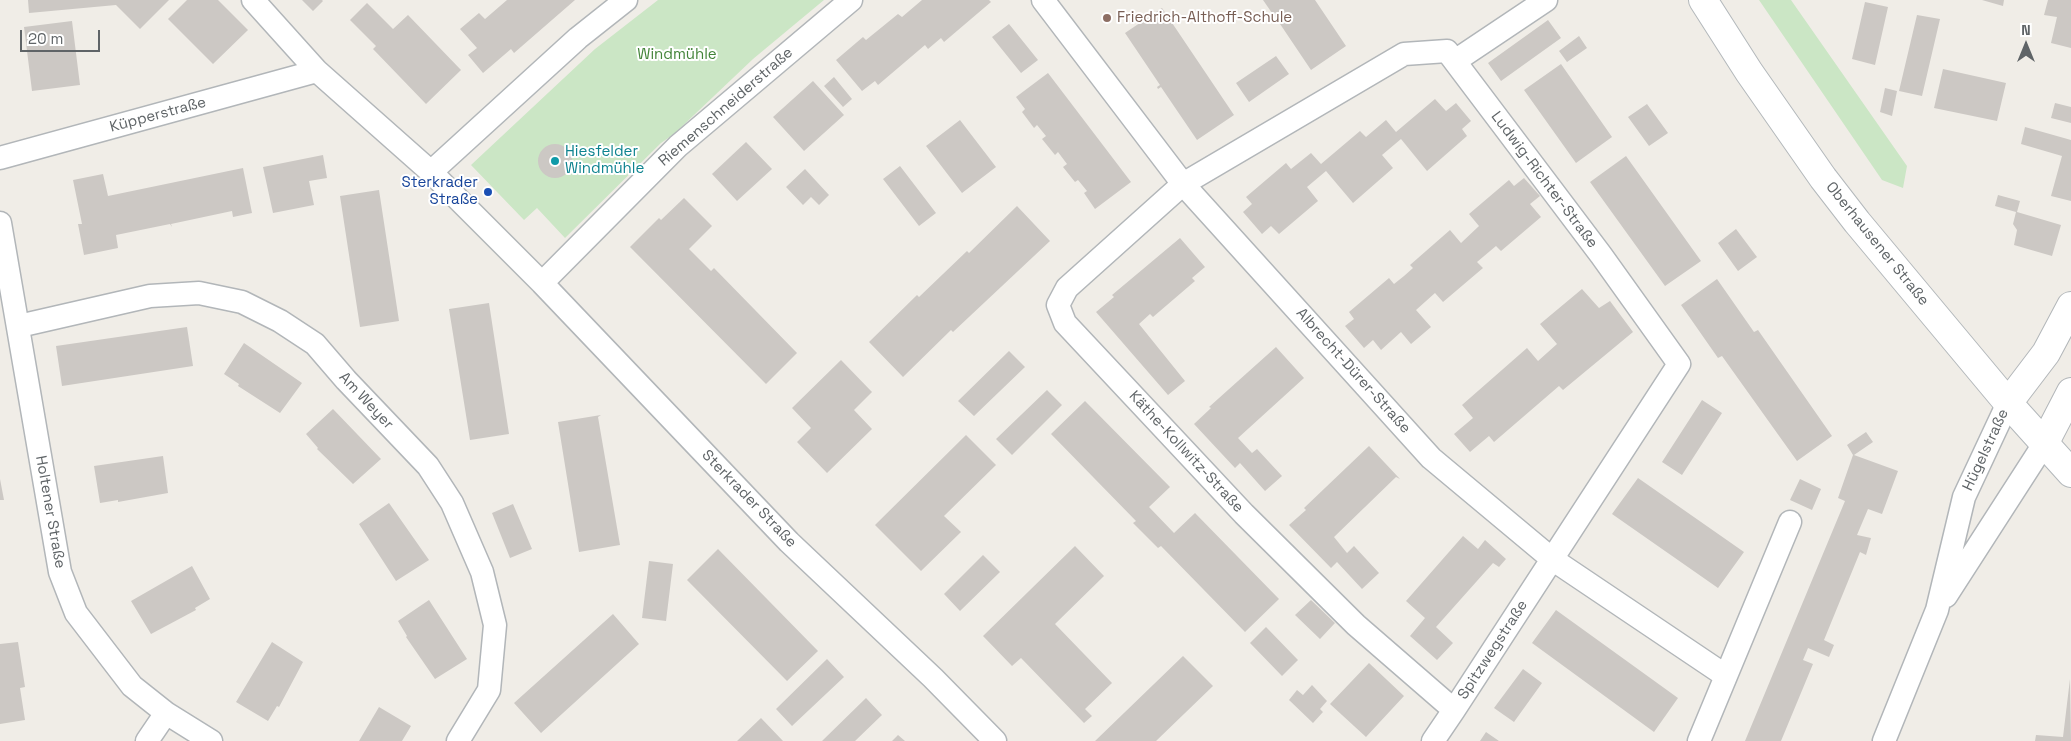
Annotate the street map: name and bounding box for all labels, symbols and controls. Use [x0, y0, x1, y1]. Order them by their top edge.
place label: Friedrich-Althoff-Schule [1117, 9, 1292, 27]
marker: Friedrich-Althoff-Schule [1101, 12, 1113, 24]
scale bar [22, 20, 102, 52]
north arrow [2001, 20, 2051, 70]
text: N [2021, 21, 2031, 39]
text: 20 m [28, 29, 63, 48]
street label: Riemenschneiderstraße [655, 44, 797, 170]
park label: Windmühle [637, 46, 717, 64]
street label: Küpperstraße [108, 94, 208, 136]
street label: Ludwig-Richter-Straße [1487, 108, 1601, 252]
place label: Hiesfelder Windmühle [565, 143, 644, 178]
marker: Hiesfelder Windmühle [549, 155, 561, 167]
place label: Sterkrader Straße [402, 174, 478, 209]
street label: Oberhausener Straße [1822, 179, 1932, 309]
marker: Sterkrader Straße [482, 186, 494, 198]
street label: Albrecht-Dürer-Straße [1292, 305, 1414, 437]
street label: Am Weyer [335, 369, 397, 433]
street label: Käthe-Kollwitz-Straße [1125, 387, 1247, 517]
street label: Hügelstraße [1959, 406, 2013, 494]
street label: Sterkrader Straße [698, 446, 800, 552]
street label: Holtener Straße [31, 454, 69, 570]
street label: Spitzwegstraße [1454, 597, 1532, 703]

